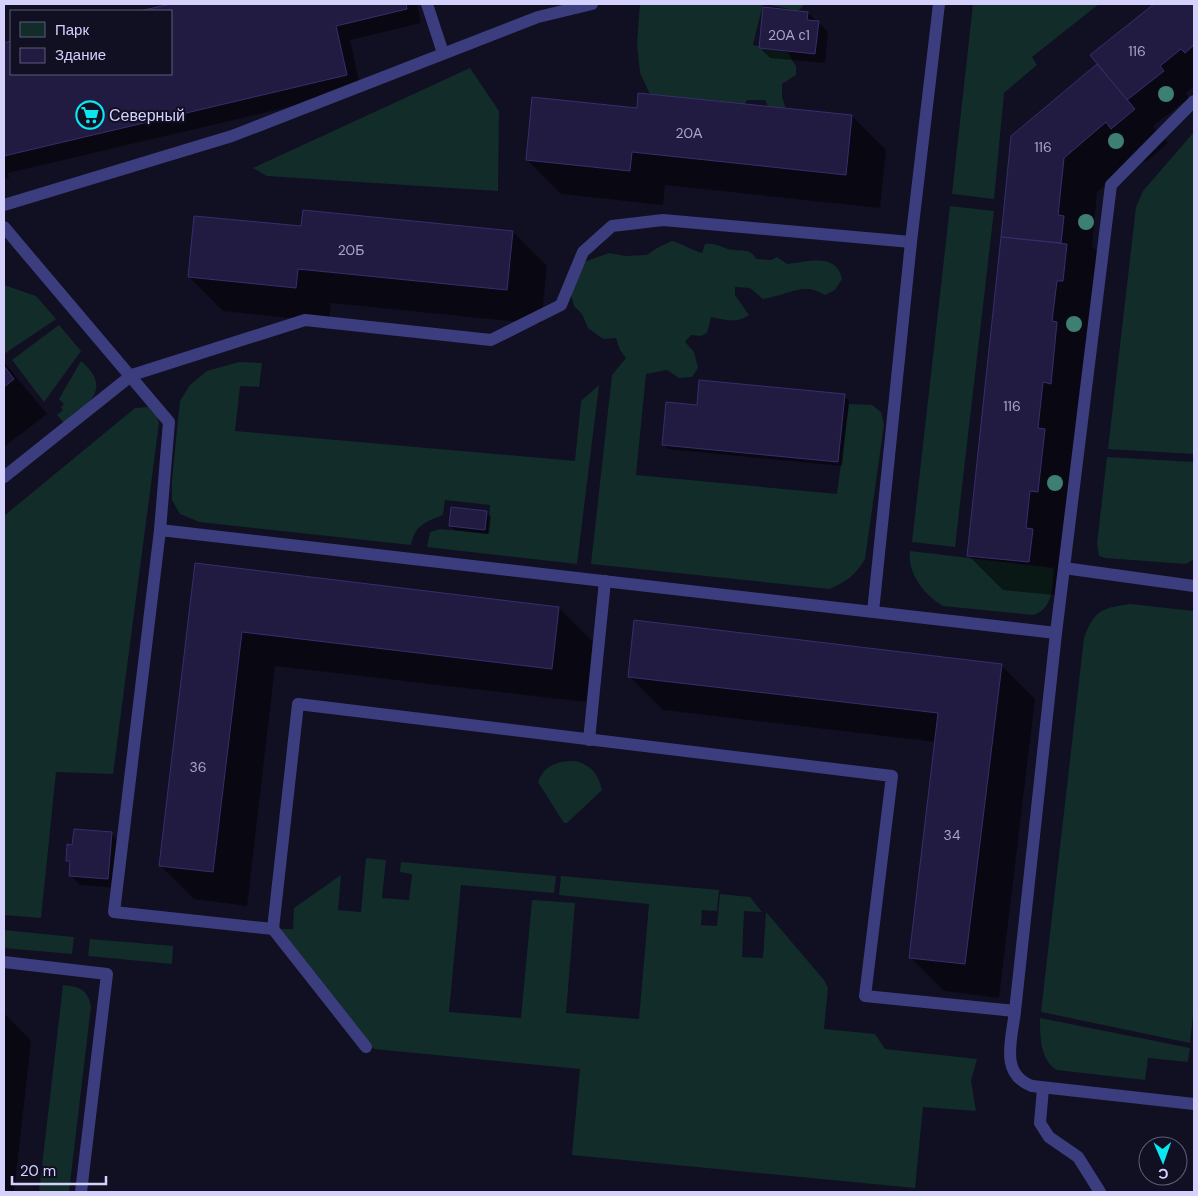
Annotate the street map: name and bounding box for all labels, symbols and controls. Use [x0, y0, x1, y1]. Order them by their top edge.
legend [10, 10, 172, 75]
text: Парк [55, 20, 89, 40]
house number: 20А с1 [768, 26, 810, 44]
house number: 116 [1128, 42, 1146, 60]
text: Здание [55, 45, 106, 65]
supermarket icon: Северный [75, 100, 105, 130]
place label: Северный [109, 105, 185, 126]
house number: 20А [676, 124, 703, 142]
house number: 116 [1034, 138, 1052, 156]
house number: 20Б [338, 241, 364, 259]
house number: 116 [1003, 397, 1021, 415]
house number: 36 [189, 758, 207, 776]
house number: 34 [944, 826, 961, 844]
north arrow [1138, 1136, 1188, 1186]
scale bar [12, 1154, 106, 1186]
text: 20 m [20, 1161, 56, 1181]
text: С [1158, 1165, 1169, 1183]

